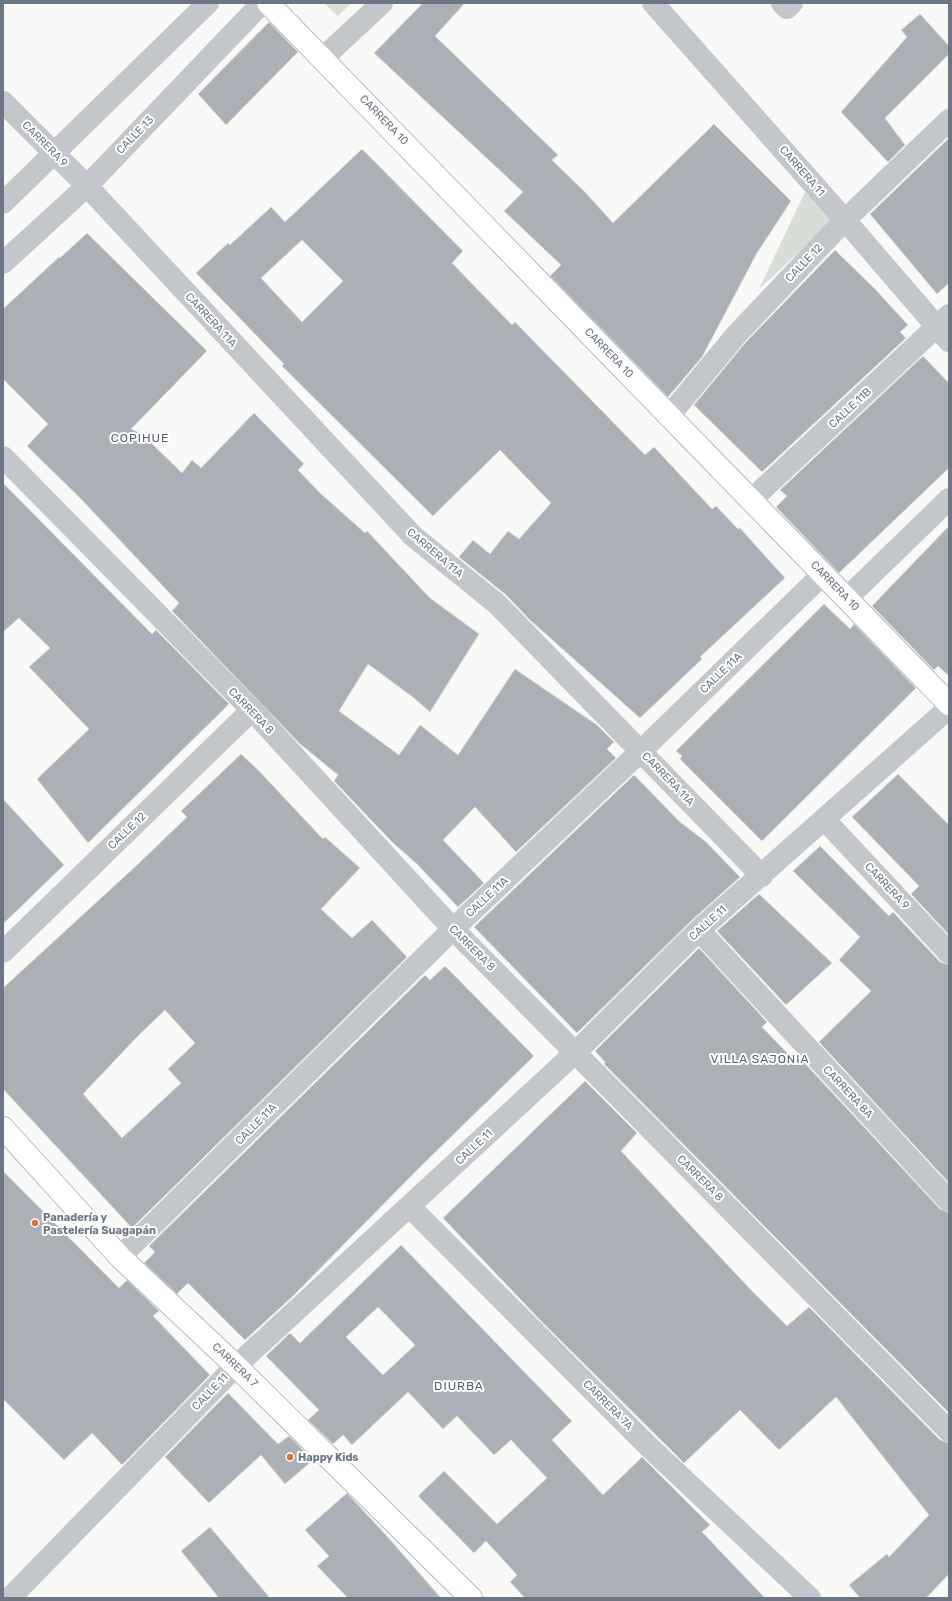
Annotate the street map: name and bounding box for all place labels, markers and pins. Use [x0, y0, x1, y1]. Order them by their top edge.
place label: Panadería y Pastelería Suagapán [43, 1211, 156, 1237]
marker: Panadería y Pastelería Suagapán [30, 1218, 40, 1228]
place label: Happy Kids [298, 1451, 358, 1464]
marker: Happy Kids [285, 1452, 295, 1462]

